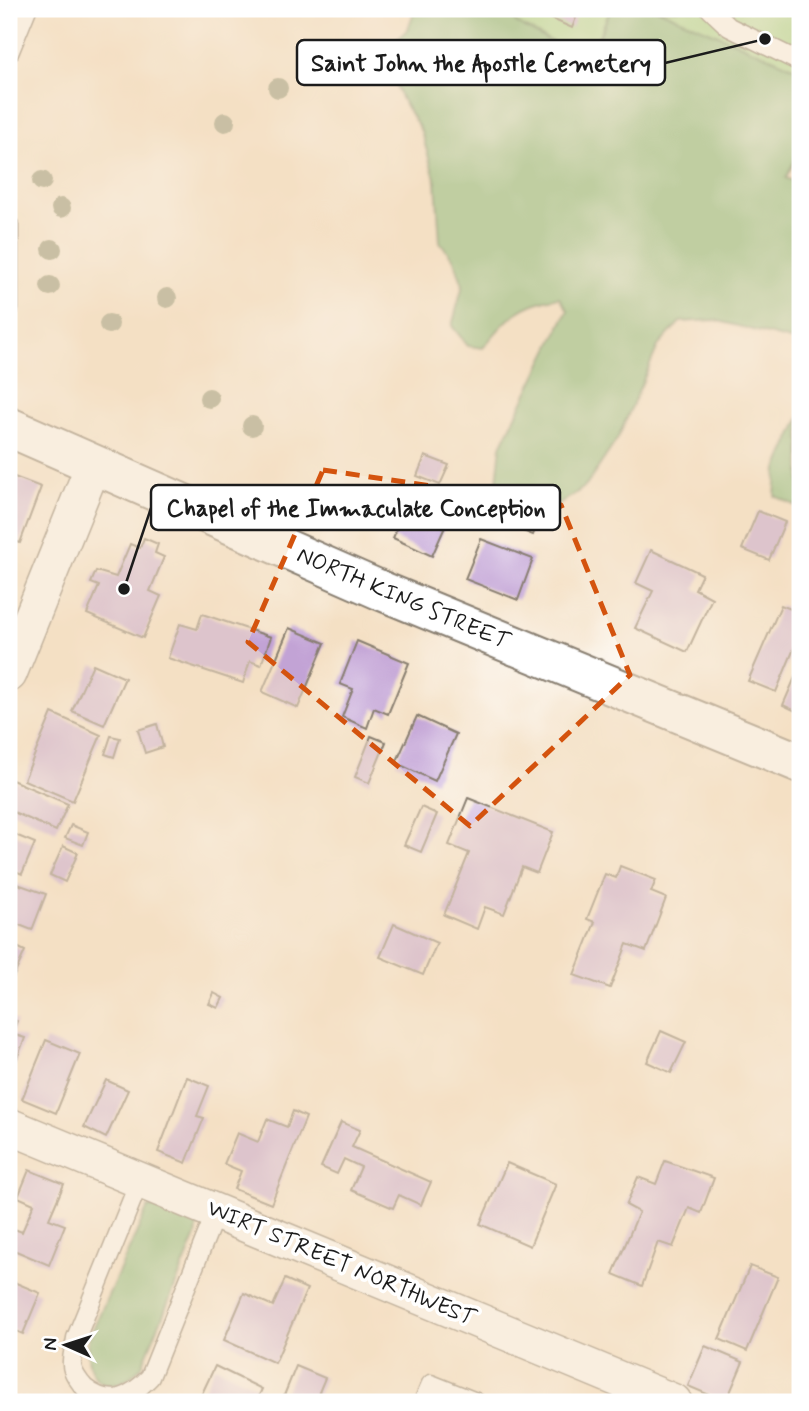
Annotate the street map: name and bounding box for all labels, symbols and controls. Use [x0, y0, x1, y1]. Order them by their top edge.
callout: Saint John the Apostle Cemetery [297, 40, 665, 85]
text: Saint John the Apostle Cemetery [311, 49, 651, 83]
callout: Chapel of the Immaculate Conception [151, 485, 560, 530]
text: Chapel of the Immaculate Conception [166, 494, 546, 525]
street label: NORTH KING STREET [292, 541, 515, 658]
street label: WIRT STREET NORTHWEST [202, 1194, 481, 1335]
north arrow [32, 1310, 102, 1380]
text: N [38, 1337, 63, 1351]

